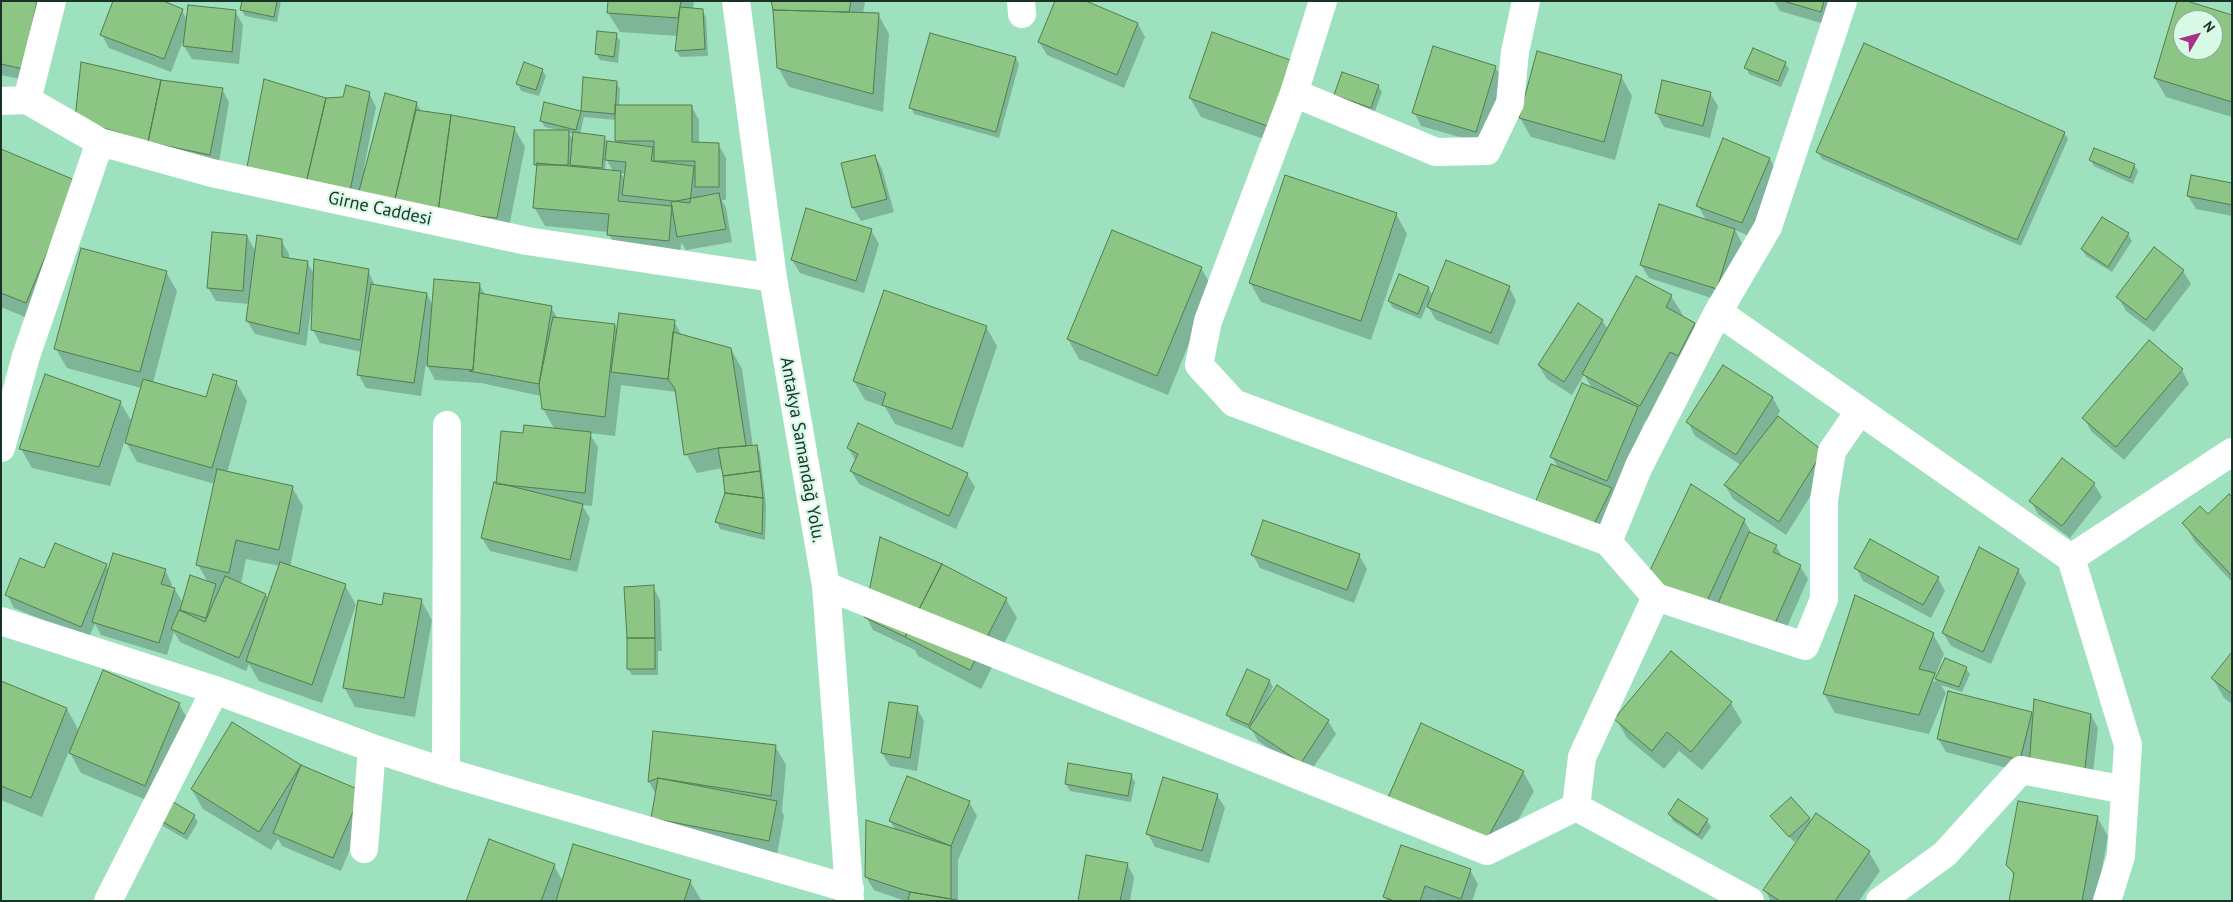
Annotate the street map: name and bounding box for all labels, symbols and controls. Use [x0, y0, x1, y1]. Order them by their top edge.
north arrow [2173, 10, 2223, 60]
text: N [2199, 17, 2219, 36]
street label: Girne Caddesi [326, 187, 434, 231]
street label: Antakya Samandağ Yolu. [775, 356, 829, 544]

